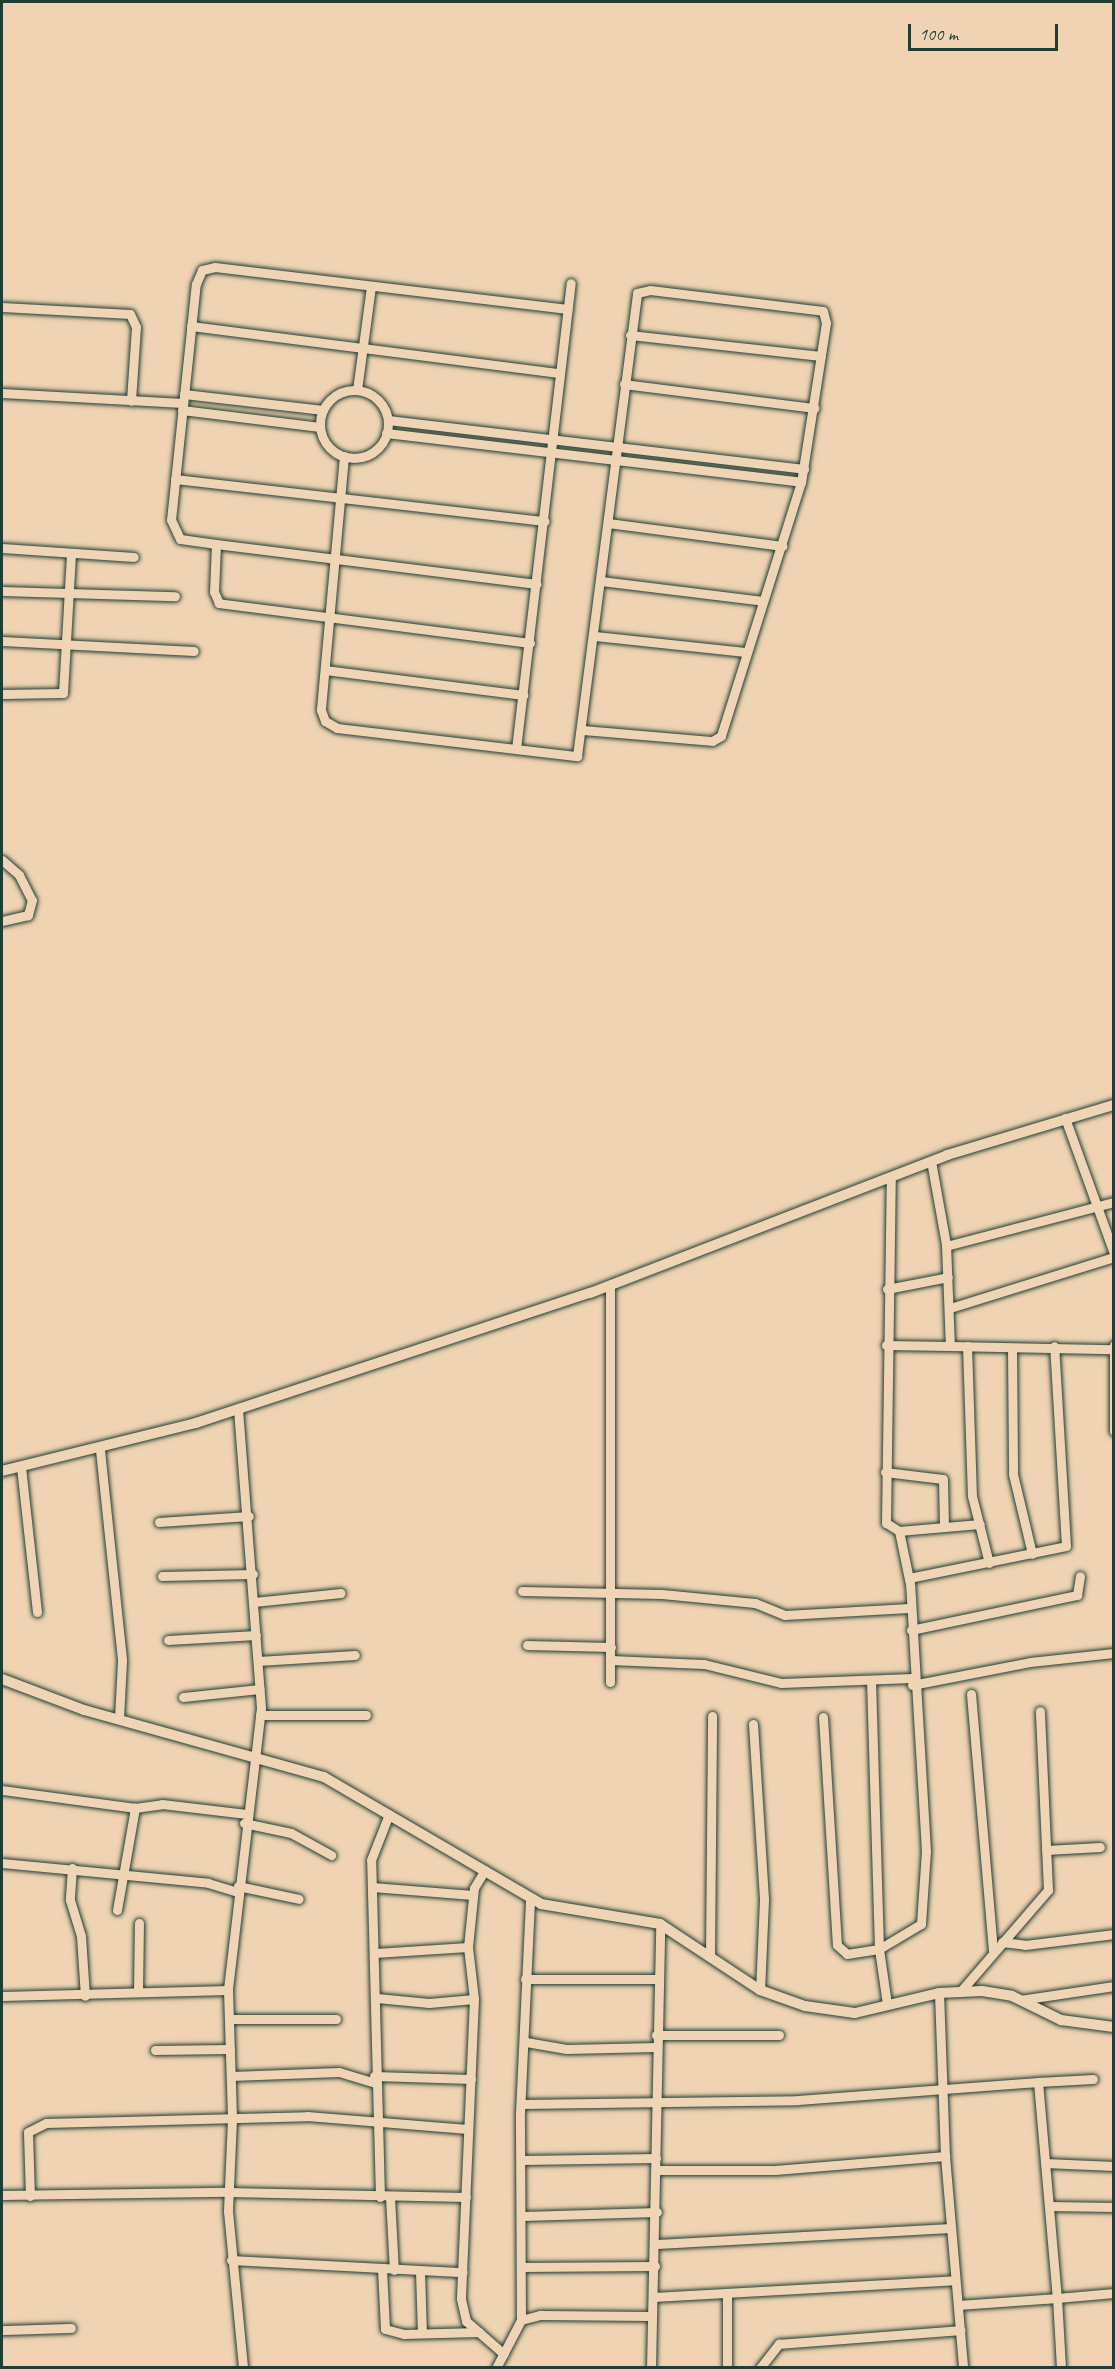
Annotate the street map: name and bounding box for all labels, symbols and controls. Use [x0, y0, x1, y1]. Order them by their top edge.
scale bar [911, 12, 1061, 50]
text: 100 m [919, 23, 958, 45]

